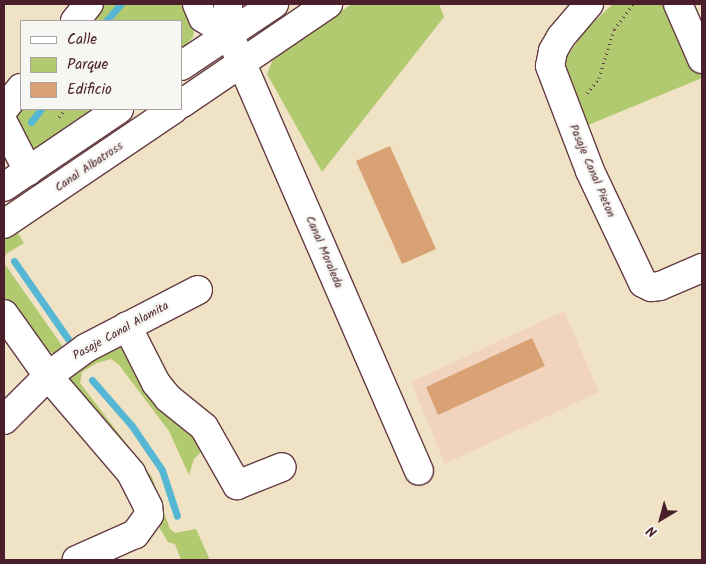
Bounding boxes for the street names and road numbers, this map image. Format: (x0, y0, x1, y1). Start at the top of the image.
street label: Pasaje Canal Pieton (566, 122, 618, 220)
street label: Canal Albatross (52, 139, 126, 195)
street label: Canal Moraleda (302, 214, 346, 290)
street label: Pasaje Canal Alamita (71, 299, 171, 363)

